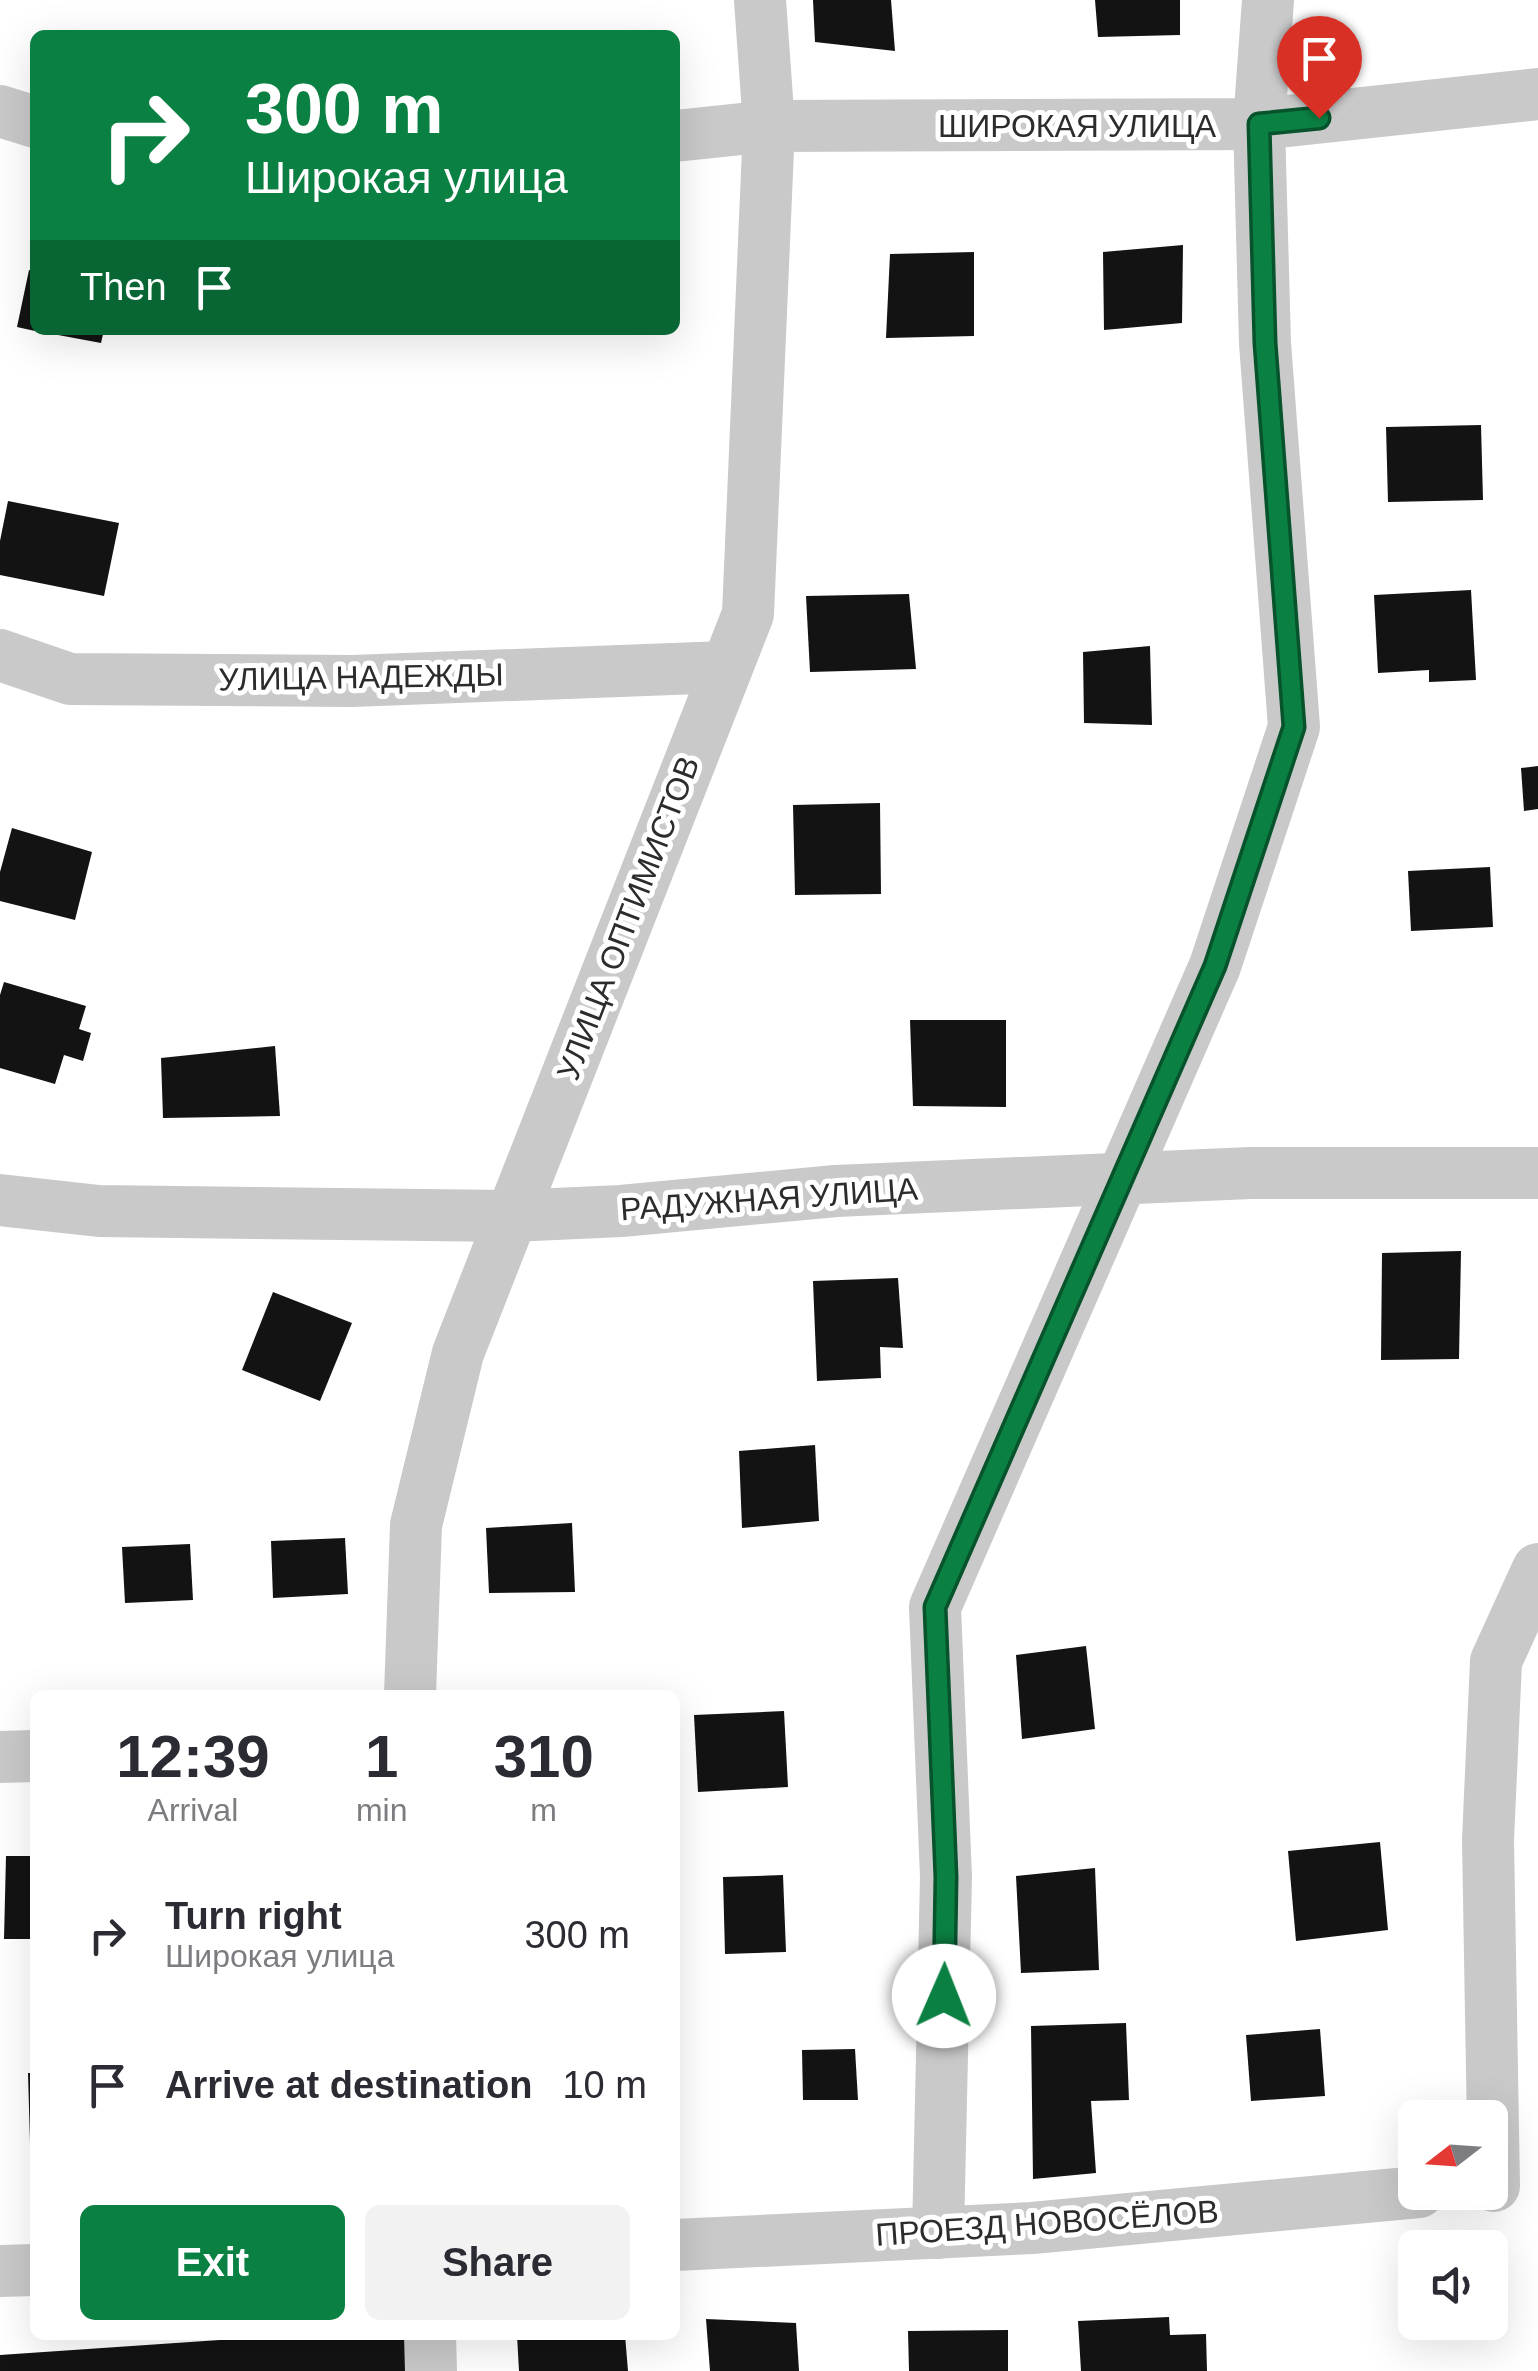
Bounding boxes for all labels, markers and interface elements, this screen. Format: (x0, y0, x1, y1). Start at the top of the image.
pin (1277, 16, 1362, 119)
icon: arrive (1292, 31, 1347, 86)
icon: right (80, 70, 210, 200)
text: 300 m (245, 70, 443, 148)
street label: ШИРОКАЯ УЛИЦА (938, 108, 1217, 144)
text: Широкая улица (245, 152, 568, 203)
icon: arrive (187, 260, 242, 315)
text: Then (80, 266, 167, 308)
street label: УЛИЦА НАДЕЖДЫ (218, 657, 504, 697)
street label: УЛИЦА ОПТИМИСТОВ (550, 751, 706, 1085)
street label: РАДУЖНАЯ УЛИЦА (619, 1171, 920, 1227)
text: 12:39 (116, 1723, 270, 1790)
text: 1 (365, 1723, 398, 1790)
text: 310 (494, 1723, 594, 1790)
text: Arrival (148, 1792, 238, 1828)
text: min (356, 1792, 407, 1828)
text: m (530, 1792, 557, 1828)
text: Turn right (165, 1895, 342, 1937)
icon: right (80, 1908, 135, 1963)
text: 300 m (524, 1914, 630, 1956)
text: Широкая улица (165, 1938, 394, 1974)
position arrow (892, 1944, 996, 2048)
icon: arrive (80, 2058, 135, 2113)
text: Arrive at destination (165, 2064, 532, 2106)
text: 10 m (562, 2064, 647, 2106)
north arrow (1398, 2100, 1508, 2210)
map controls (1398, 2100, 1508, 2340)
street label: ПРОЕЗД НОВОСЁЛОВ (874, 2193, 1220, 2253)
button: Exit (80, 2205, 345, 2320)
button: Share (365, 2205, 630, 2320)
button: sound (1398, 2230, 1508, 2340)

